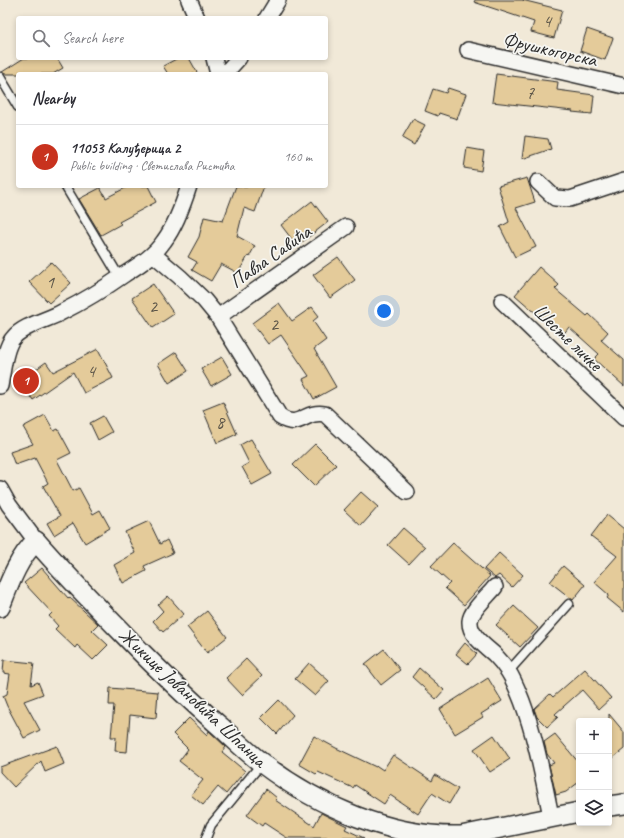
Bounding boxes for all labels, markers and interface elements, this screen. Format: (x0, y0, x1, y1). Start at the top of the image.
house number: 4 (543, 10, 553, 32)
search box (16, 16, 328, 60)
icon: search (30, 27, 52, 49)
street label: Фрушкогорска (500, 27, 601, 73)
text: Search here (62, 29, 123, 48)
house number: 7 (526, 82, 535, 104)
text: Nearby (32, 88, 75, 109)
text: 11053 Калуђерица 2 (70, 139, 181, 158)
text: 1 (42, 149, 48, 165)
text: 160 m (284, 149, 312, 165)
text: Public building · Светислава Ристића (70, 158, 234, 174)
street label: Павла Савића (224, 218, 317, 294)
house number: 1 (46, 271, 55, 293)
house number: 2 (149, 295, 159, 317)
street label: Шесте личке (528, 298, 609, 377)
your location (374, 301, 394, 321)
house number: 2 (270, 313, 280, 335)
house number: 4 (87, 360, 97, 382)
pin: 1 (13, 366, 39, 396)
house number: 8 (216, 411, 226, 433)
street label: Жикице Јовановића Шпанца (113, 622, 273, 774)
map controls (576, 718, 612, 826)
button: + (576, 718, 612, 754)
button: − (576, 754, 612, 790)
button: layers (576, 790, 612, 826)

